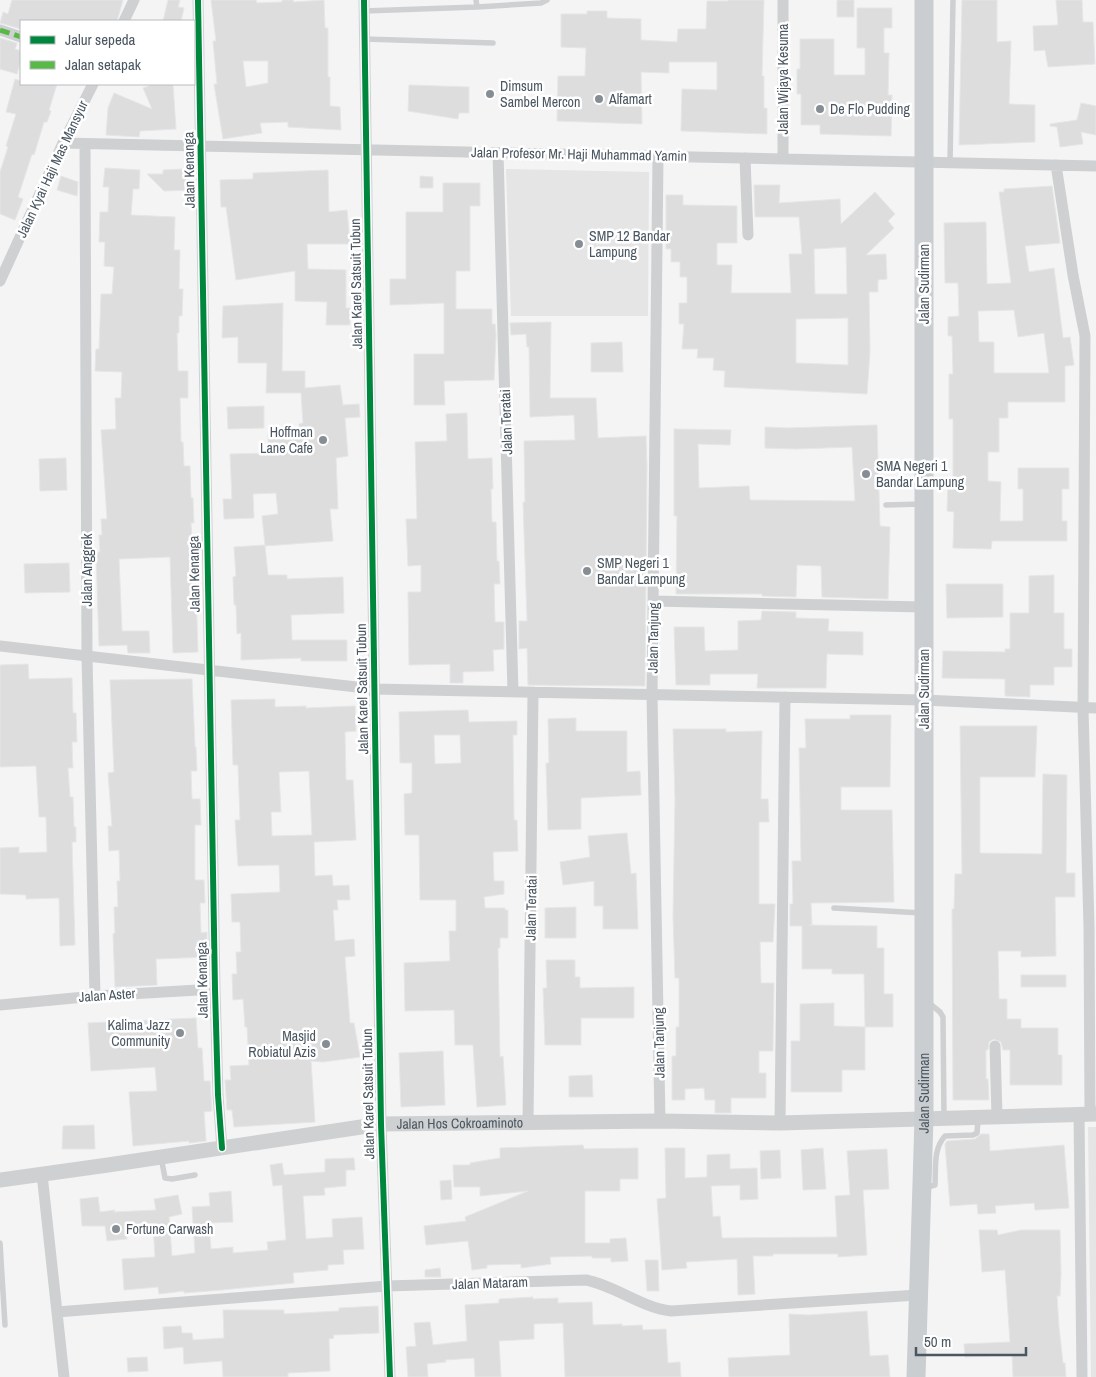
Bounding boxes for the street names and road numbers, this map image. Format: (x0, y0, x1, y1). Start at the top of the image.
street label: Jalan Wijaya Kesuma (774, 23, 792, 135)
street label: Jalan Kyai Haji Mas Mansyur (12, 97, 92, 240)
street label: Jalan Kenanga (179, 131, 199, 208)
street label: Jalan Profesor Mr. Haji Muhammad Yamin (471, 143, 687, 165)
street label: Jalan Karel Satsuit Tubun (346, 218, 366, 350)
street label: Jalan Sudirman (915, 244, 933, 324)
street label: Jalan Teratai (496, 389, 516, 455)
street label: Jalan Anggrek (78, 533, 96, 606)
street label: Jalan Kenanga (184, 535, 204, 612)
street label: Jalan Tanjung (643, 602, 663, 674)
street label: Jalan Karel Satsuit Tubun (352, 623, 372, 755)
street label: Jalan Sudirman (915, 649, 933, 729)
street label: Jalan Teratai (521, 875, 541, 941)
street label: Jalan Kenanga (192, 941, 212, 1018)
street label: Jalan Aster (78, 984, 136, 1006)
street label: Jalan Tanjung (649, 1007, 669, 1079)
street label: Jalan Karel Satsuit Tubun (358, 1028, 378, 1160)
street label: Jalan Sudirman (915, 1053, 933, 1134)
street label: Jalan Hos Cokroaminoto (397, 1113, 523, 1133)
street label: Jalan Mataram (452, 1273, 528, 1293)

